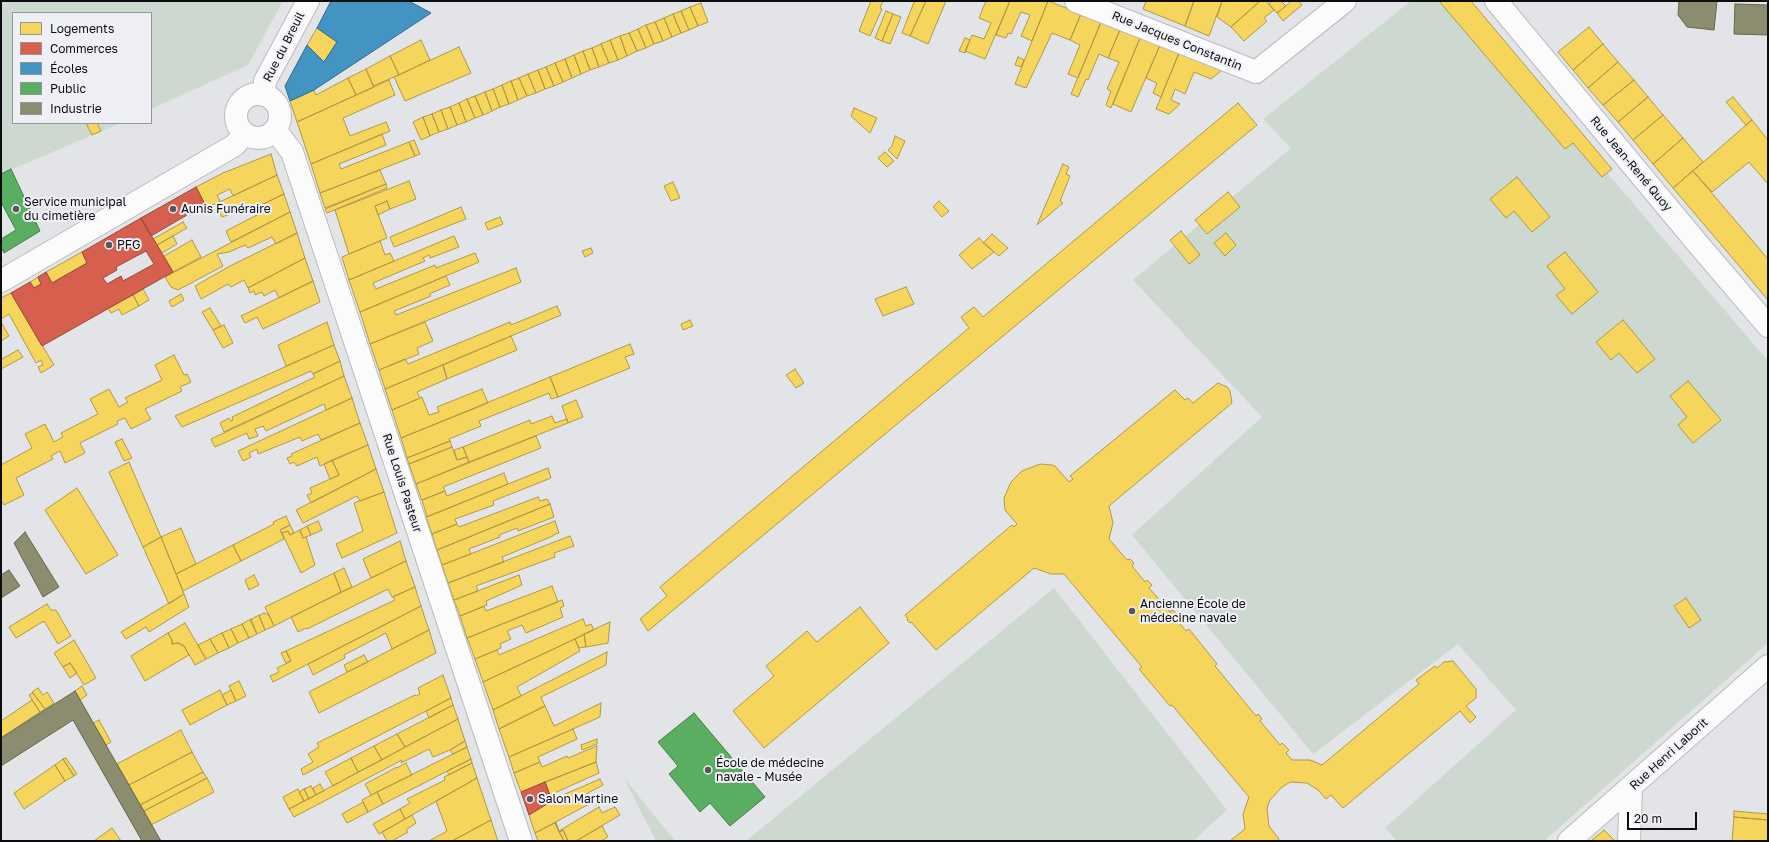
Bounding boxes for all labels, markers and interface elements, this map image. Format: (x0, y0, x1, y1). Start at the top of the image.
street label: Rue Jacques Constantin (1110, 8, 1244, 74)
street label: Rue du Breuil (260, 10, 308, 84)
legend (12, 12, 152, 124)
text: Logements (50, 21, 114, 36)
text: Commerces (50, 41, 118, 56)
text: Écoles (50, 61, 88, 76)
text: Public (50, 81, 86, 96)
text: Industrie (50, 101, 102, 116)
street label: Rue Jean-René Quoy (1587, 114, 1675, 214)
place label: Service municipal du cimetière (24, 195, 126, 223)
place label: Aunis Funéraire (181, 202, 271, 216)
marker: Service municipal du cimetière (11, 204, 21, 214)
marker: Aunis Funéraire (168, 204, 178, 214)
place label: PFG (117, 238, 140, 252)
marker: PFG (104, 240, 114, 250)
street label: Rue Louis Pasteur (379, 432, 425, 534)
place label: Ancienne École de médecine navale (1140, 597, 1246, 625)
marker: Ancienne École de médecine navale (1127, 606, 1137, 616)
street label: Rue Henri Laborit (1627, 715, 1711, 793)
place label: École de médecine navale - Musée (716, 756, 824, 784)
marker: École de médecine navale - Musée (703, 765, 713, 775)
place label: Salon Martine (538, 792, 618, 806)
marker: Salon Martine (525, 794, 535, 804)
scale bar (1629, 804, 1699, 830)
text: 20 m (1634, 811, 1662, 826)

